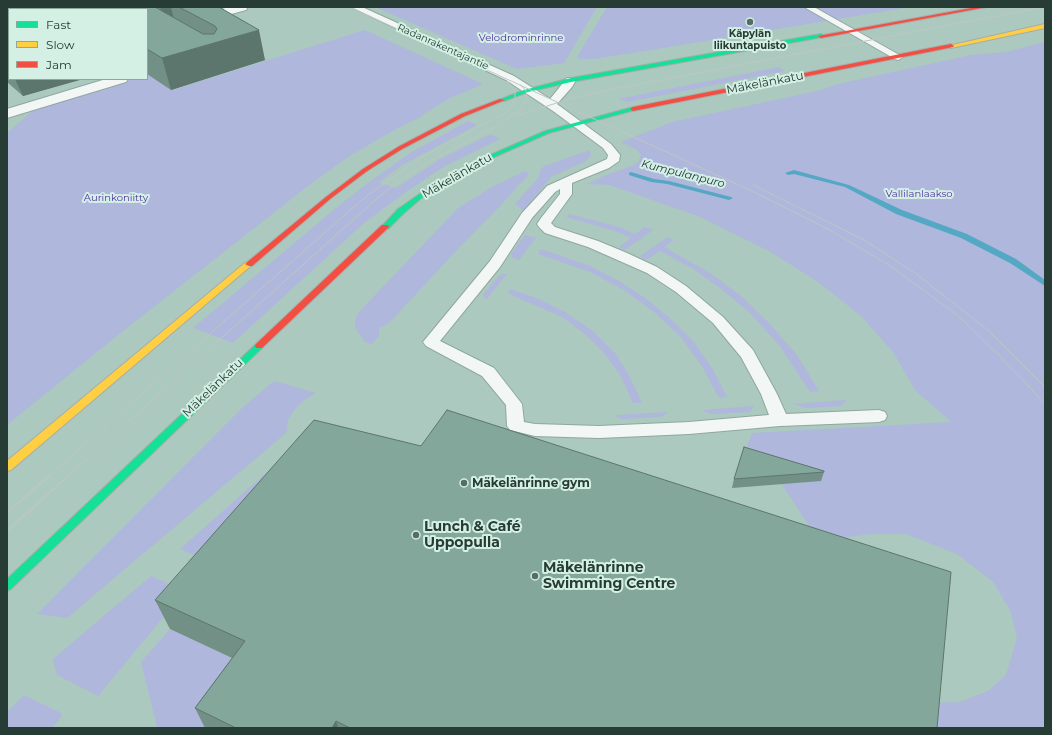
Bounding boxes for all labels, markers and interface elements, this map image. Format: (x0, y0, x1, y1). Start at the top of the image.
legend (8, 8, 148, 80)
text: Fast (46, 17, 71, 32)
marker: Käpylän liikuntapuisto (745, 17, 755, 27)
street label: Radanrakentajantie (396, 21, 490, 73)
place label: Käpylän liikuntapuisto (714, 28, 786, 52)
park label: Velodrominrinne (479, 32, 563, 44)
text: Slow (46, 37, 75, 52)
text: Jam (46, 57, 72, 72)
street label: Mäkelänkatu (725, 68, 805, 98)
street label: Mäkelänkatu (420, 150, 494, 202)
water label: Kumpulanpuro (640, 157, 726, 191)
park label: Vallilanlaakso (885, 188, 953, 200)
park label: Aurinkoniitty (84, 192, 148, 204)
street label: Mäkelänkatu (180, 356, 246, 420)
place label: Mäkelänrinne gym (472, 476, 590, 490)
marker: Mäkelänrinne gym (459, 478, 469, 488)
place label: Lunch & Café Uppopulla (424, 519, 521, 552)
marker: Lunch & Café Uppopulla (411, 530, 421, 540)
place label: Mäkelänrinne Swimming Centre (543, 560, 675, 592)
marker: Mäkelänrinne Swimming Centre (530, 571, 540, 581)

